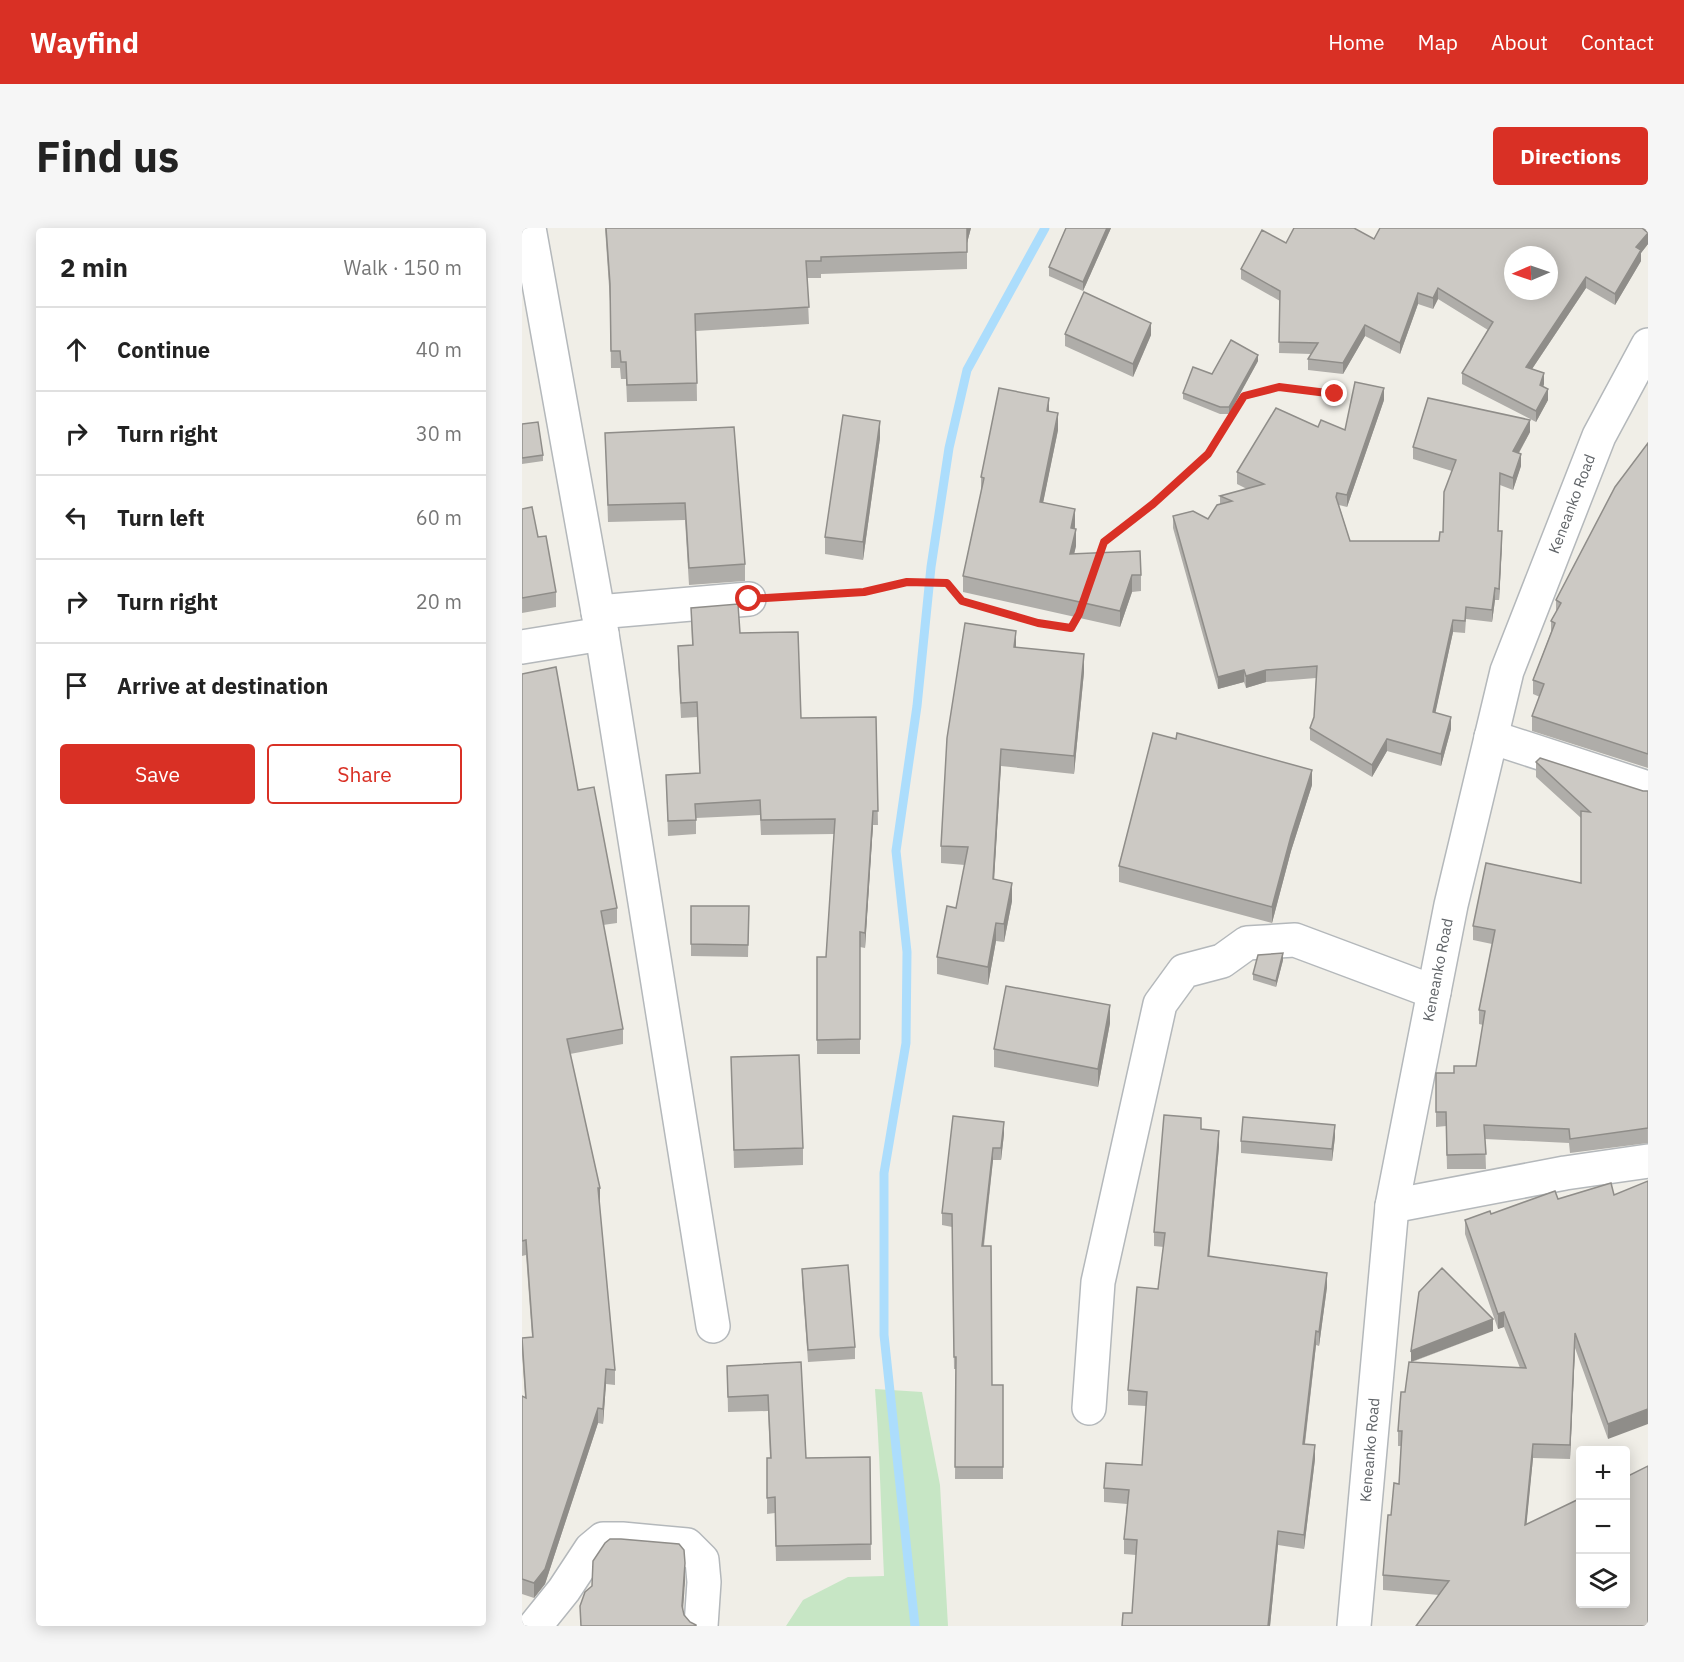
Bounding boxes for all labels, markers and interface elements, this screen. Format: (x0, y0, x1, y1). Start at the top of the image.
text: Wayfind (30, 24, 139, 61)
text: Home (1328, 28, 1385, 56)
text: Map (1418, 28, 1458, 56)
text: About (1491, 28, 1548, 56)
text: Contact (1581, 28, 1654, 56)
button: Directions (1493, 127, 1648, 185)
text: Find us (36, 129, 179, 184)
north arrow (1504, 246, 1558, 300)
text: 2 min (60, 250, 128, 284)
text: Walk · 150 m (344, 254, 462, 281)
icon: ahead (60, 333, 93, 366)
text: Continue (117, 335, 210, 364)
text: 40 m (416, 336, 462, 363)
route end (1321, 380, 1347, 406)
icon: right (60, 417, 93, 450)
text: Turn right (117, 419, 218, 448)
text: 30 m (416, 420, 462, 447)
street label: Keneanko Road (1544, 452, 1599, 556)
icon: left (60, 501, 93, 534)
text: Turn left (117, 503, 205, 532)
text: 60 m (416, 504, 462, 531)
icon: right (60, 585, 93, 618)
route start (735, 585, 761, 611)
text: Turn right (117, 587, 218, 616)
text: 20 m (416, 588, 462, 615)
icon: arrive (60, 669, 93, 702)
text: Arrive at destination (117, 671, 328, 700)
button: Save (60, 744, 255, 804)
button: Share (267, 744, 462, 804)
street label: Keneanko Road (1418, 917, 1457, 1023)
street label: Keneanko Road (1355, 1397, 1384, 1503)
map controls (1576, 1446, 1630, 1608)
button: + (1576, 1446, 1630, 1500)
button: − (1576, 1500, 1630, 1554)
button: layers (1576, 1554, 1630, 1608)

